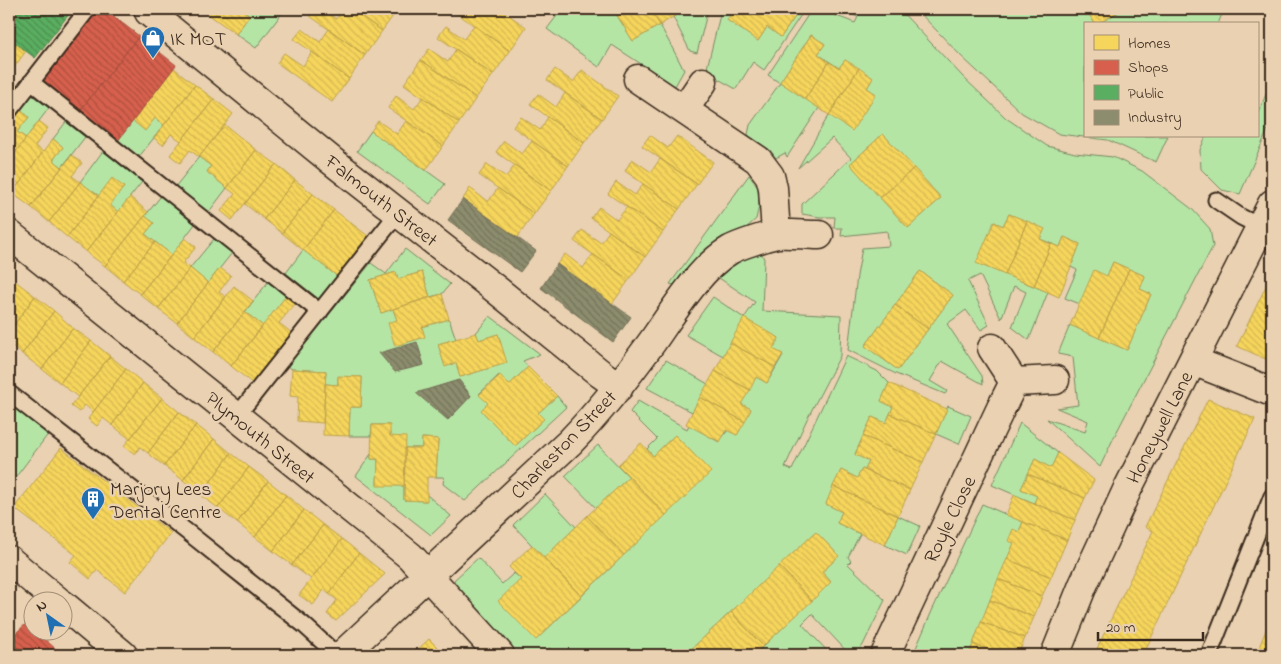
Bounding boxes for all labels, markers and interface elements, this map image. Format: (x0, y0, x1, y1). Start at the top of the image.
legend (1084, 22, 1258, 138)
shop icon: IK MOT (140, 25, 166, 59)
place label: IK MOT (170, 26, 226, 55)
text: Homes (1128, 33, 1171, 55)
text: Shops (1128, 57, 1168, 79)
text: Public (1128, 83, 1164, 105)
text: Industry (1128, 107, 1182, 130)
street label: Falmouth Street (317, 148, 443, 255)
street label: Honeywell Lane (1120, 367, 1202, 489)
street label: Charleston Street (505, 384, 625, 507)
street label: Plymouth Street (198, 386, 321, 492)
street label: Royle Close (918, 472, 985, 569)
place label: Marjory Lees Dental Centre (109, 476, 221, 528)
building icon: Marjory Lees Dental Centre (80, 486, 106, 520)
north arrow (22, 592, 72, 642)
text: N (32, 595, 51, 618)
scale bar (1098, 609, 1204, 641)
text: 20 m (1106, 617, 1136, 639)

